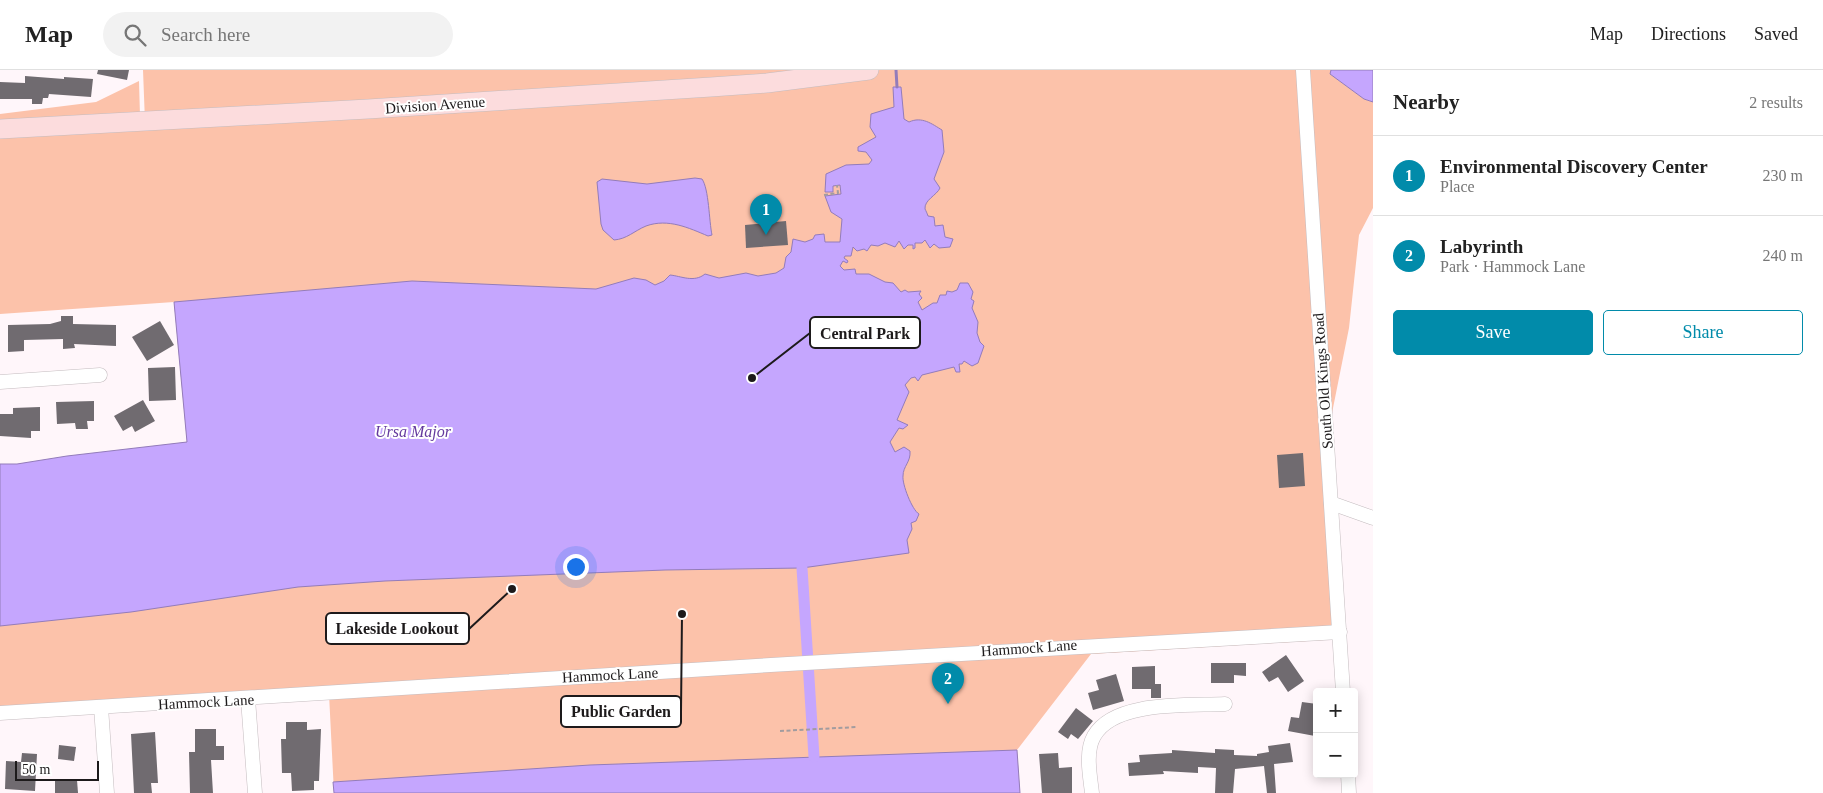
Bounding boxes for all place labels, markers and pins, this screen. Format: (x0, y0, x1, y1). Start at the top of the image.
pin: 1 (750, 194, 782, 235)
callout: Central Park (810, 317, 920, 348)
callout: Lakeside Lookout (326, 613, 469, 644)
pin: 2 (932, 663, 964, 704)
callout: Public Garden (561, 696, 681, 727)

